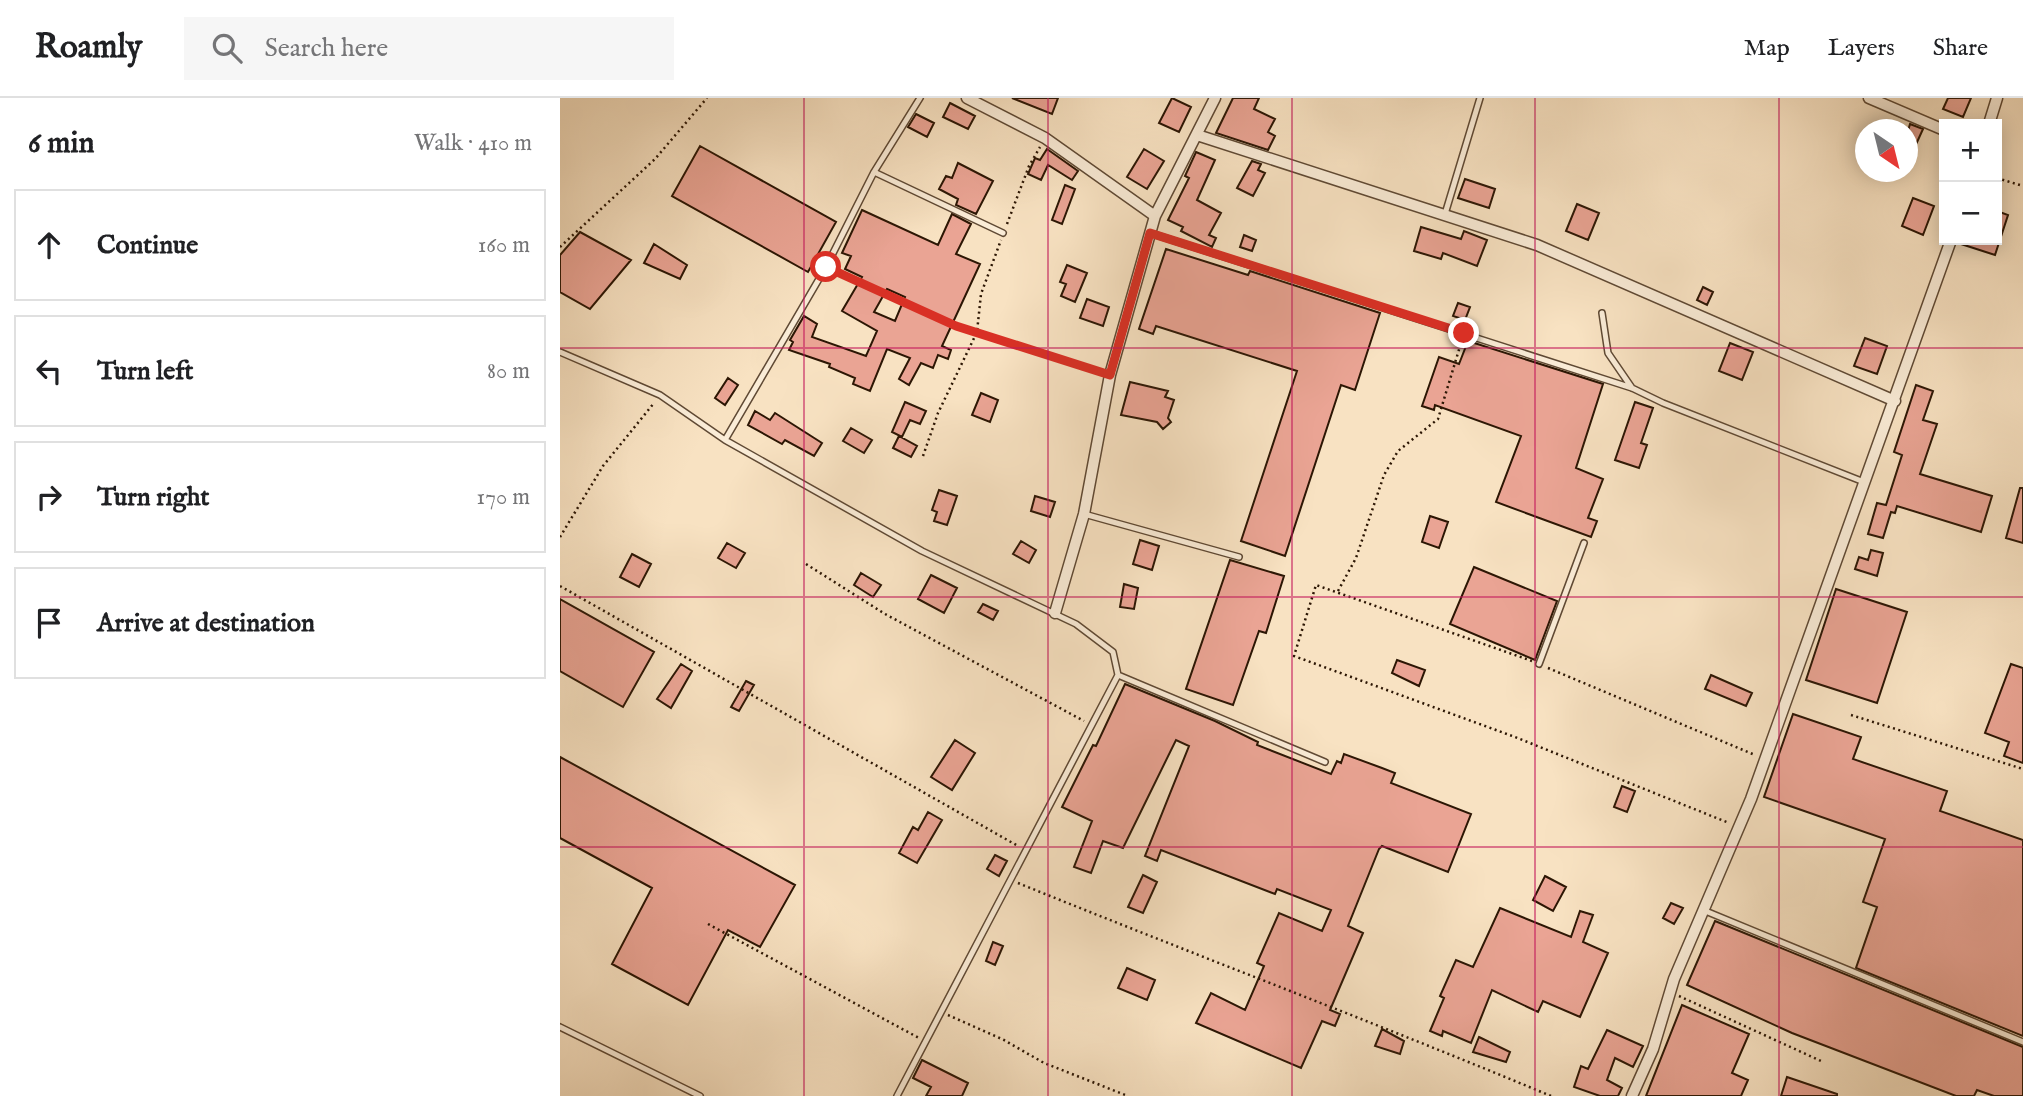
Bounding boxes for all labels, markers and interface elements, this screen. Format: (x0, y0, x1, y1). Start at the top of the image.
search box (184, 17, 674, 80)
text: Roamly (35, 27, 142, 69)
icon: search (208, 29, 246, 67)
text: Search here (264, 32, 388, 65)
text: Map (1744, 33, 1790, 64)
text: Layers (1828, 33, 1895, 64)
text: Share (1933, 33, 1988, 64)
north arrow (1855, 119, 1918, 182)
map controls (1939, 119, 2002, 245)
button: + (1939, 119, 2002, 182)
text: 6 min (28, 125, 94, 163)
text: Walk · 410 m (414, 129, 532, 158)
button: − (1939, 182, 2002, 245)
icon: ahead (30, 226, 68, 264)
text: Continue (97, 229, 198, 262)
text: 160 m (478, 231, 530, 260)
route start (810, 251, 841, 282)
route end (1448, 317, 1479, 348)
icon: left (30, 352, 68, 390)
text: Turn left (97, 355, 194, 388)
text: 80 m (487, 357, 530, 386)
icon: right (30, 478, 68, 516)
text: Turn right (97, 481, 210, 514)
text: 170 m (477, 483, 530, 512)
icon: arrive (30, 604, 68, 642)
text: Arrive at destination (97, 607, 315, 640)

